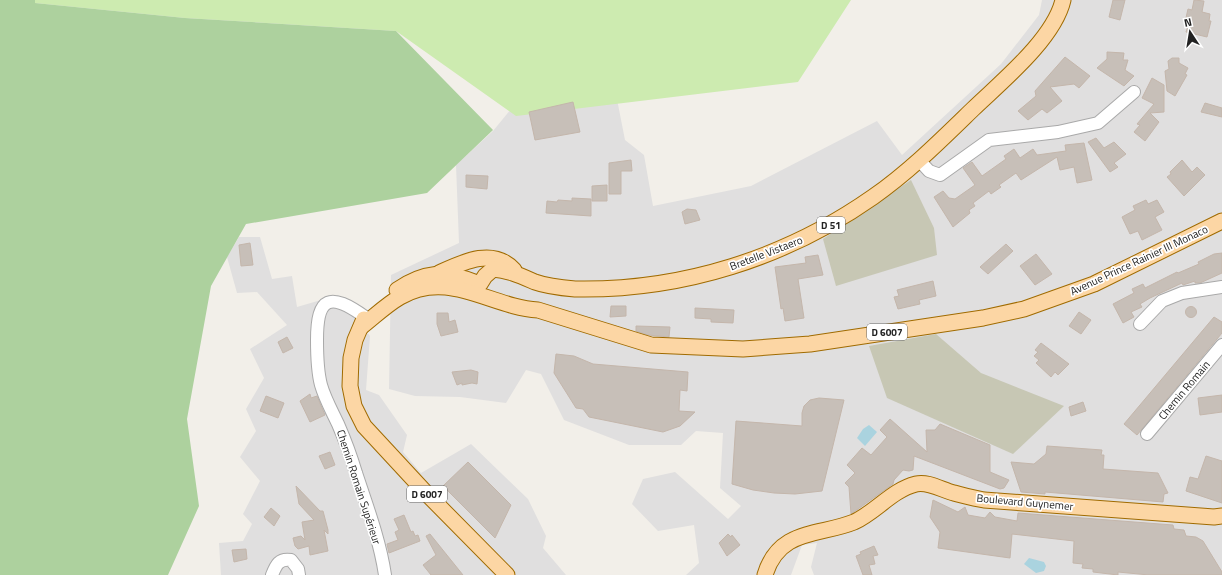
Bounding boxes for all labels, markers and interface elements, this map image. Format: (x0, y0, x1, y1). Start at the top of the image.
north arrow (1170, 12, 1210, 52)
text: N (1183, 14, 1193, 31)
road number: D 51 (817, 217, 845, 233)
street label: Avenue Prince Rainier III Monaco (1067, 221, 1211, 299)
street label: Bretelle Vistaero (727, 232, 805, 274)
road number: D 6007 (867, 324, 907, 340)
street label: Chemin Romain (1154, 357, 1214, 423)
street label: Chemin Romain Supérieur (333, 428, 385, 547)
road number: D 6007 (407, 486, 447, 502)
street label: Boulevard Guynemer (976, 490, 1074, 514)

